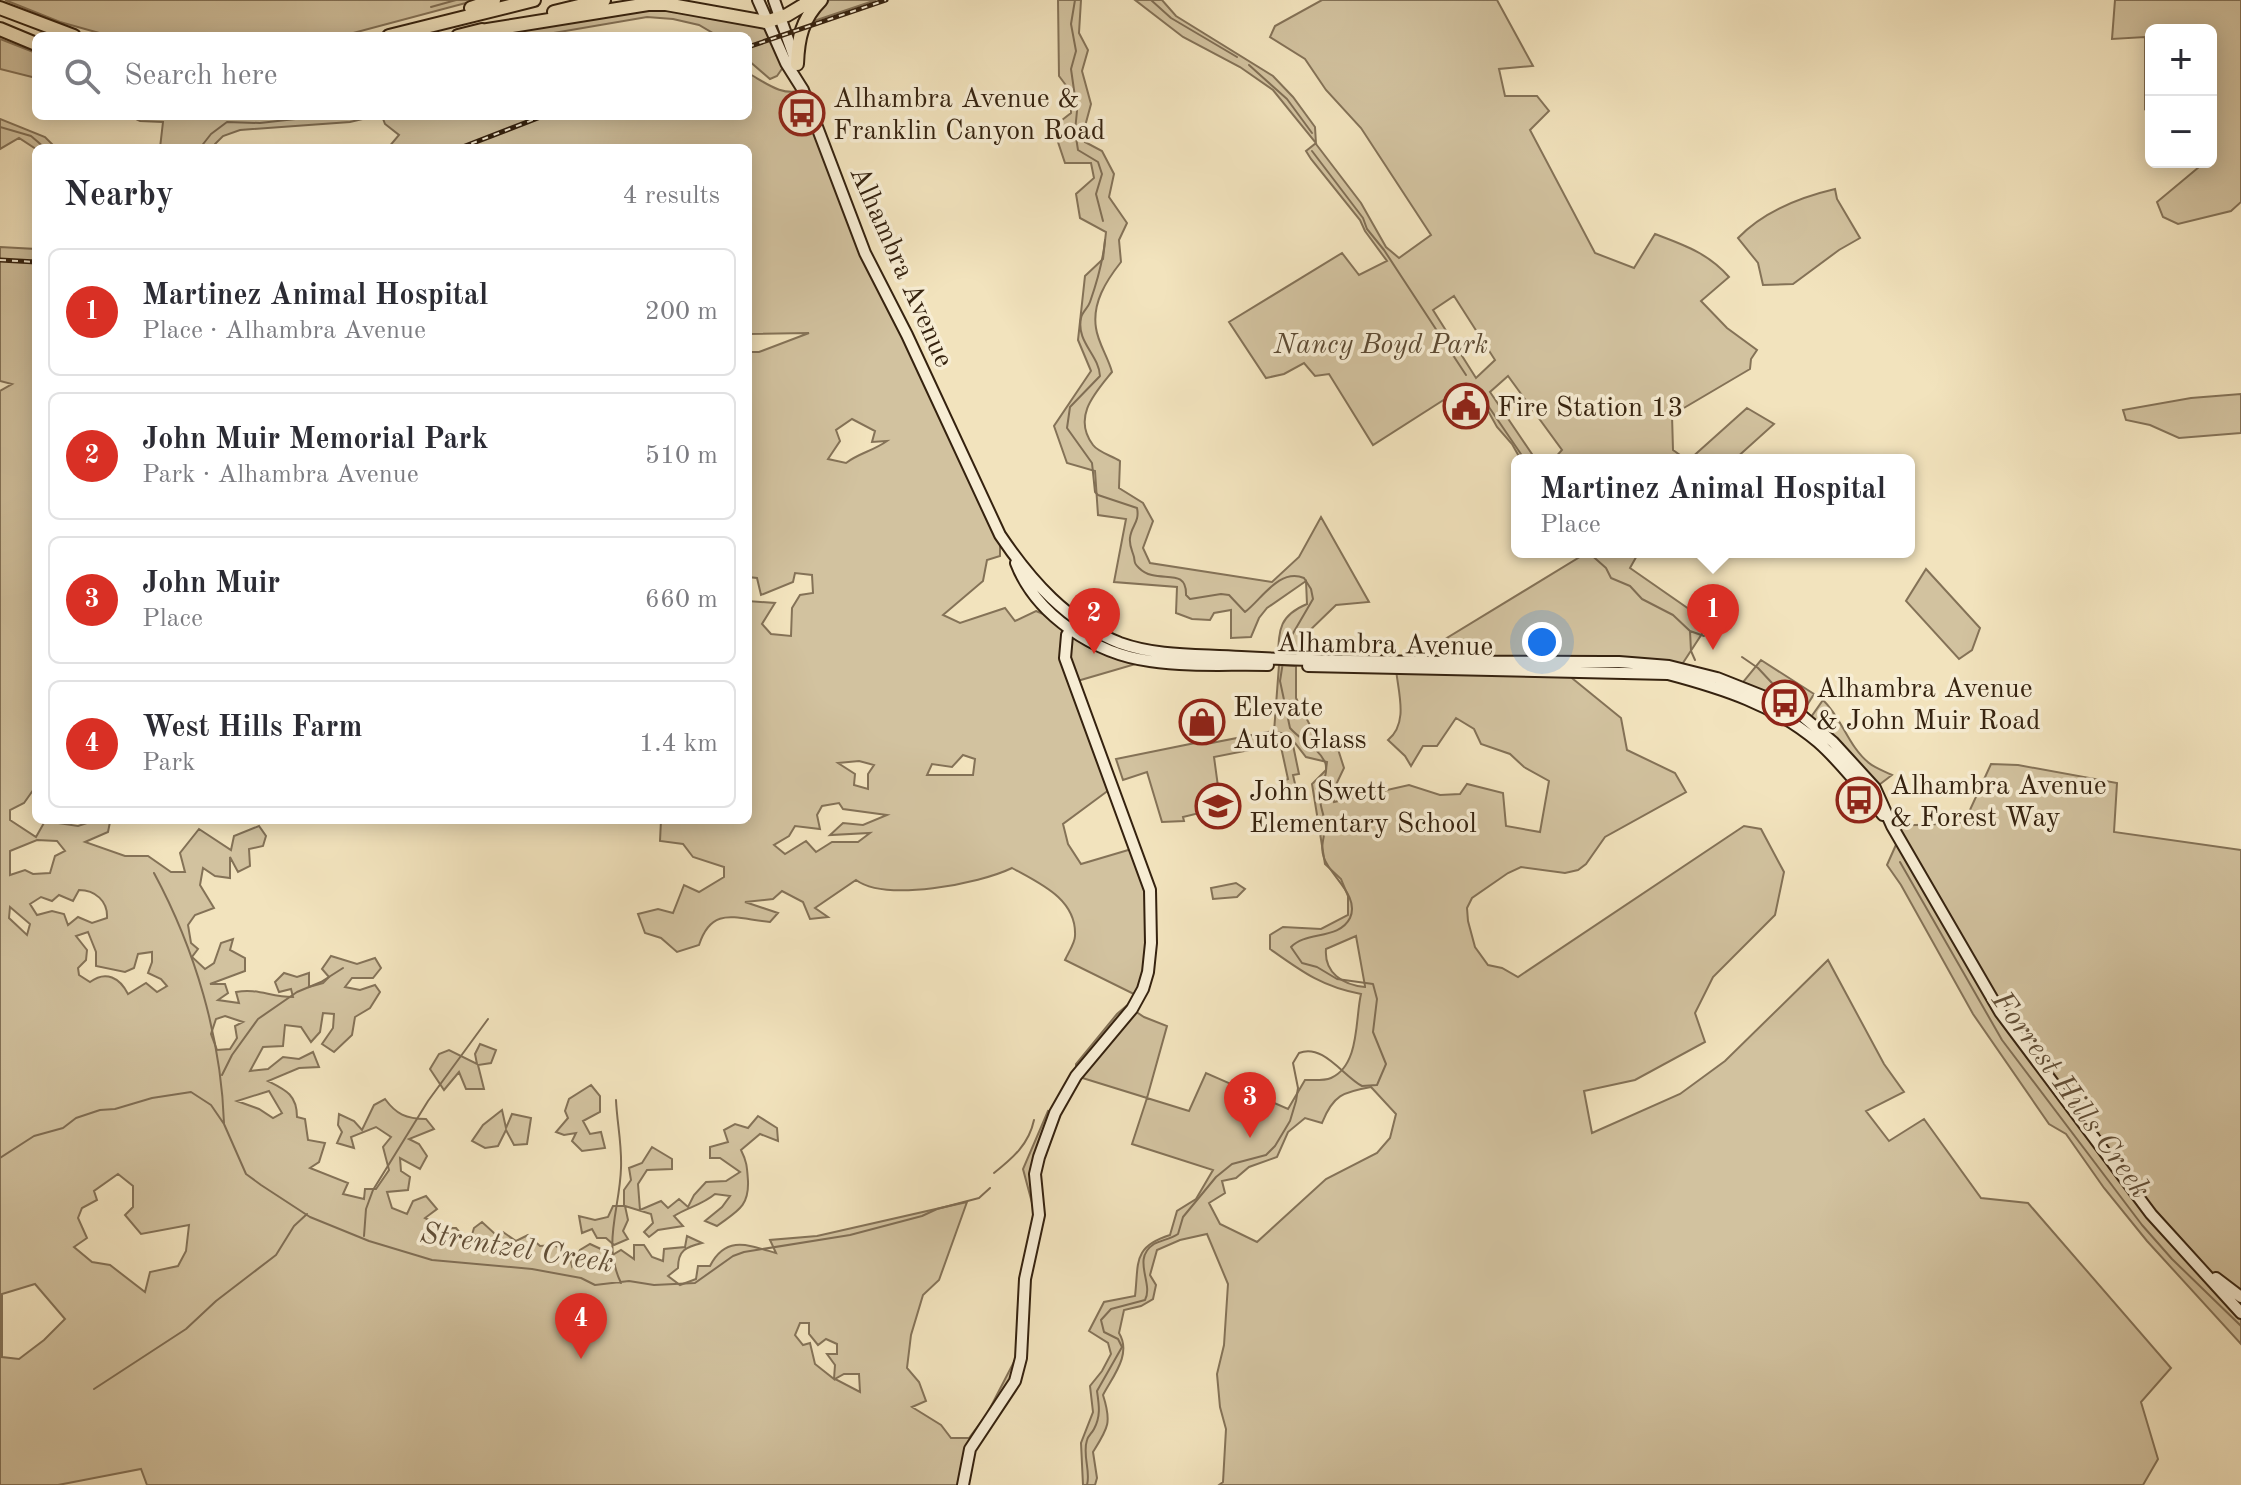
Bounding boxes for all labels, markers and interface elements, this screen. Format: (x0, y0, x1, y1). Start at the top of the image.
map controls (2145, 24, 2217, 168)
button: + (2145, 24, 2217, 96)
search box (32, 32, 752, 120)
icon: search (60, 54, 104, 98)
text: Search here (124, 61, 278, 91)
place label: Alhambra Avenue & Franklin Canyon Road (833, 86, 1105, 146)
bus stop icon: Alhambra Avenue & Franklin Canyon Road (778, 89, 826, 137)
button: − (2145, 96, 2217, 168)
street label: Alhambra Avenue (843, 163, 957, 372)
text: Nearby (64, 179, 174, 213)
text: 4 results (622, 183, 720, 209)
text: Martinez Animal Hospital (142, 281, 488, 311)
text: 1 (84, 299, 100, 325)
text: 200 m (645, 299, 718, 325)
text: Place · Alhambra Avenue (142, 318, 426, 344)
park label: Nancy Boyd Park (1273, 332, 1488, 360)
public building icon: Fire Station 13 (1442, 382, 1490, 430)
place label: Fire Station 13 (1497, 395, 1683, 423)
text: John Muir Memorial Park (142, 425, 488, 455)
text: 2 (84, 443, 100, 469)
text: 510 m (645, 443, 718, 469)
popup (1511, 454, 1915, 558)
text: Park · Alhambra Avenue (142, 462, 419, 488)
text: Martinez Animal Hospital (1540, 475, 1886, 505)
text: Place (1540, 512, 1601, 538)
text: John Muir (142, 569, 280, 599)
pin: 1 (1687, 584, 1739, 650)
text: 3 (84, 587, 100, 613)
text: 660 m (645, 587, 718, 613)
pin: 2 (1068, 588, 1120, 654)
text: Place (142, 606, 203, 632)
your location (1522, 622, 1562, 662)
street label: Alhambra Avenue (1276, 630, 1494, 662)
place label: Alhambra Avenue & John Muir Road (1816, 676, 2041, 736)
bus stop icon: Alhambra Avenue & John Muir Road (1761, 679, 1809, 727)
place label: Elevate Auto Glass (1233, 695, 1367, 755)
shop icon: Elevate Auto Glass (1178, 698, 1226, 746)
text: West Hills Farm (142, 713, 363, 743)
text: 4 (84, 731, 100, 757)
text: 1.4 km (639, 731, 718, 757)
text: Park (142, 750, 196, 776)
place label: Alhambra Avenue & Forest Way (1890, 773, 2107, 833)
bus stop icon: Alhambra Avenue & Forest Way (1835, 776, 1883, 824)
place label: John Swett Elementary School (1249, 779, 1477, 839)
school or university icon: John Swett Elementary School (1194, 782, 1242, 830)
water label: Forrest Hills Creek (1985, 985, 2155, 1204)
pin: 3 (1224, 1072, 1276, 1138)
water label: Strentzel Creek (418, 1219, 615, 1279)
pin: 4 (555, 1293, 607, 1359)

